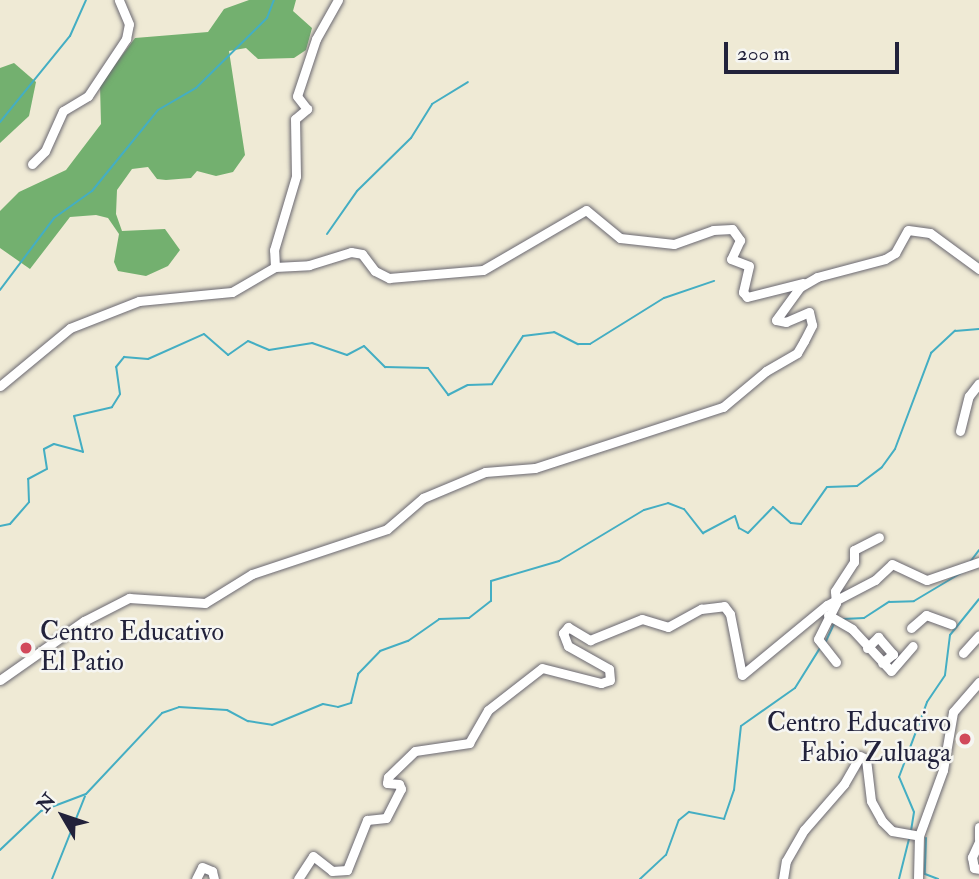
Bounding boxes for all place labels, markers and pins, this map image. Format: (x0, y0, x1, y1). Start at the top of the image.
place label: Centro Educativo El Patio (40, 617, 224, 678)
marker: Centro Educativo El Patio (18, 640, 34, 656)
place label: Centro Educativo Fabio Zuluaga (767, 708, 951, 770)
marker: Centro Educativo Fabio Zuluaga (957, 731, 973, 747)

